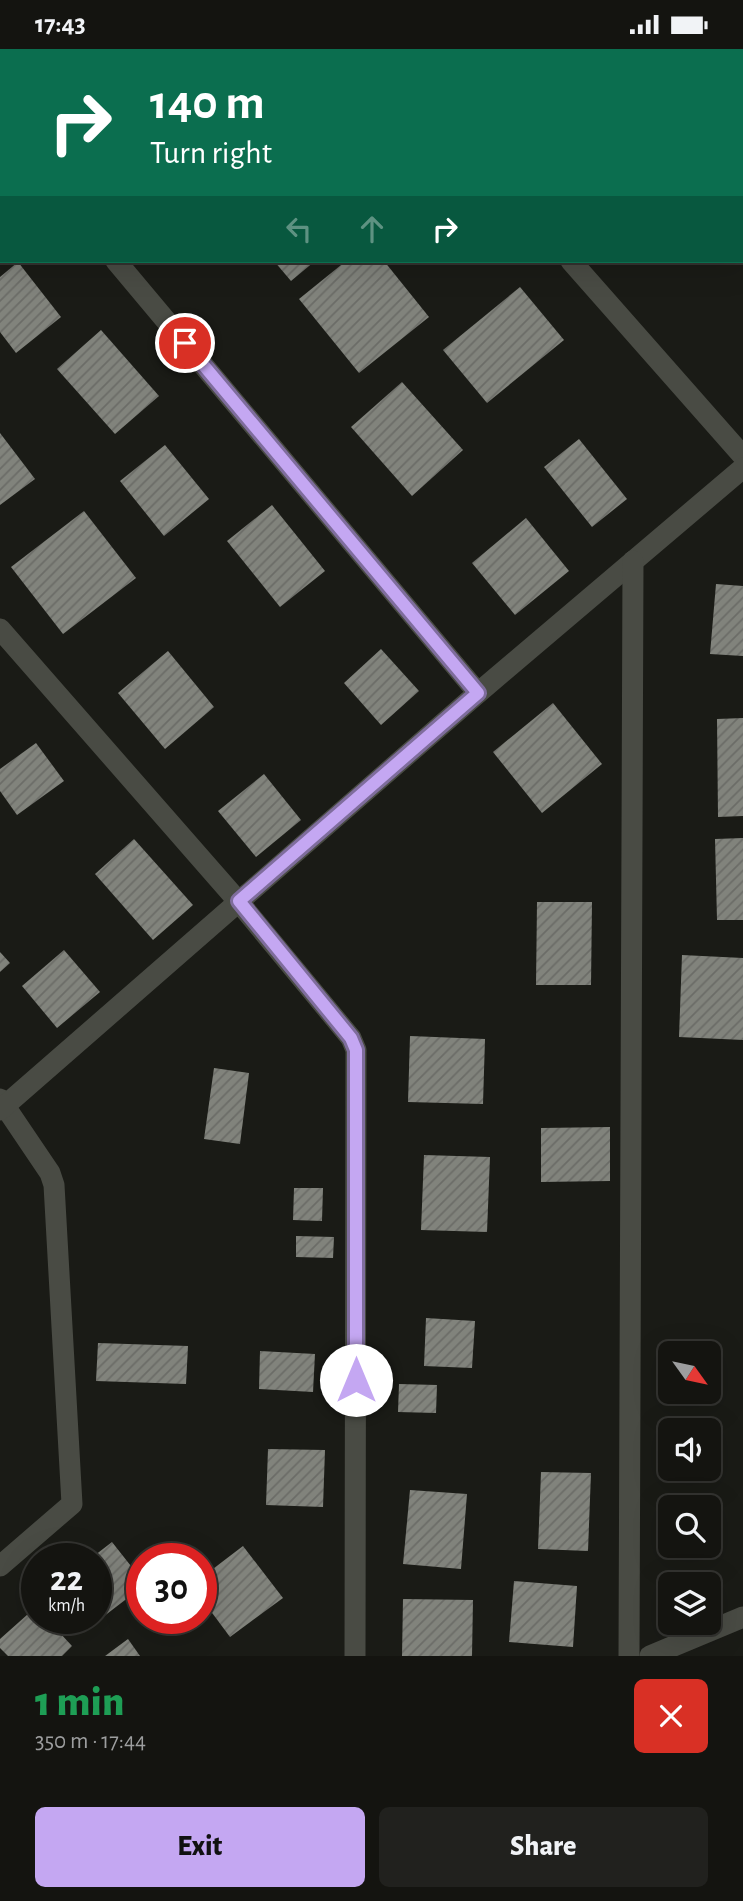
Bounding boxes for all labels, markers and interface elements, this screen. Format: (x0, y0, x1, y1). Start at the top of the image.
text: 17:43 (35, 11, 86, 37)
icon: right (35, 77, 126, 168)
text: 140 m (150, 79, 265, 128)
text: Turn right (150, 137, 272, 169)
icon: left (280, 210, 318, 248)
icon: ahead (353, 210, 391, 248)
icon: right (426, 210, 464, 248)
pin (155, 313, 215, 373)
icon: arrive (166, 324, 204, 362)
north arrow (658, 1341, 721, 1403)
map controls (658, 1341, 721, 1635)
position arrow (319, 1343, 393, 1417)
button: sound (658, 1418, 721, 1481)
button: search (658, 1495, 721, 1558)
speed limit sign: 30 (126, 1543, 217, 1634)
text: 22 (50, 1562, 83, 1597)
button: layers (658, 1572, 721, 1635)
text: km/h (48, 1597, 85, 1615)
button: close (634, 1679, 708, 1753)
text: 1 min (35, 1681, 124, 1723)
text: 350 m · 17:44 (35, 1730, 146, 1753)
button: Exit (35, 1807, 365, 1887)
button: Share (379, 1807, 708, 1887)

